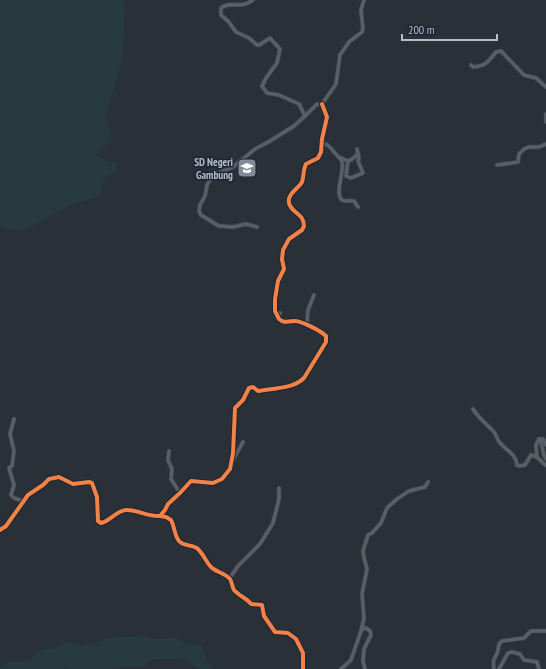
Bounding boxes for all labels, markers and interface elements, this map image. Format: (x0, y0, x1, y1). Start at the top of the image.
scale bar (402, 16, 497, 42)
text: 200 m (408, 22, 435, 37)
place label: SD Negeri Gambung (194, 155, 234, 182)
school or university icon: SD Negeri Gambung (236, 157, 258, 179)

